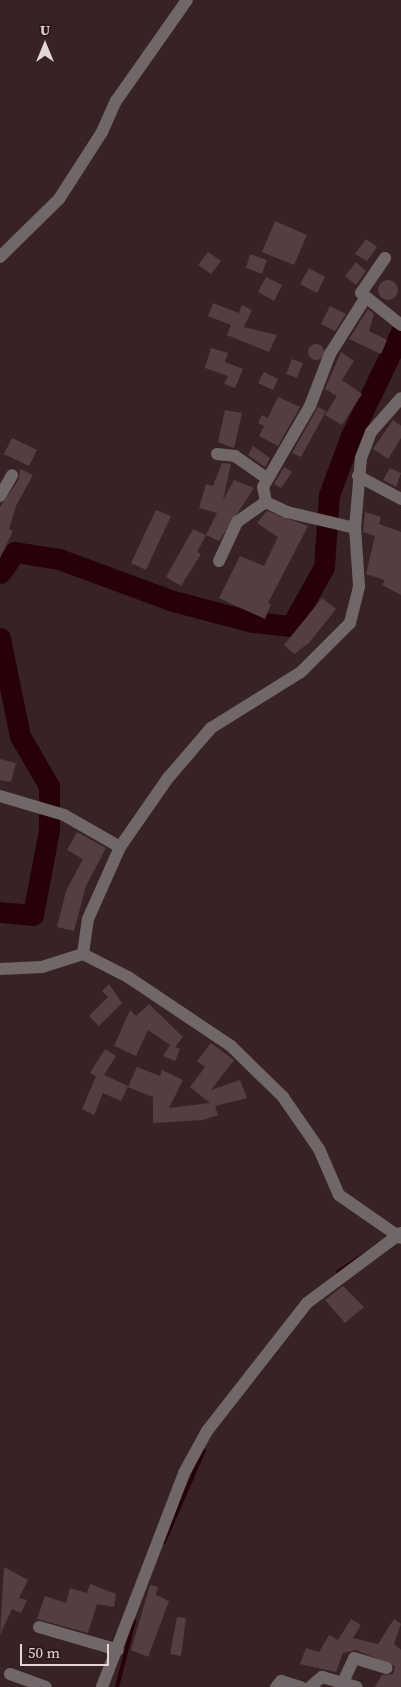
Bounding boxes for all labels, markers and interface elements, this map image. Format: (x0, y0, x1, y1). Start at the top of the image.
north arrow (20, 20, 70, 70)
text: U (40, 20, 50, 40)
scale bar (22, 1634, 111, 1666)
text: 50 m (28, 1642, 60, 1663)

